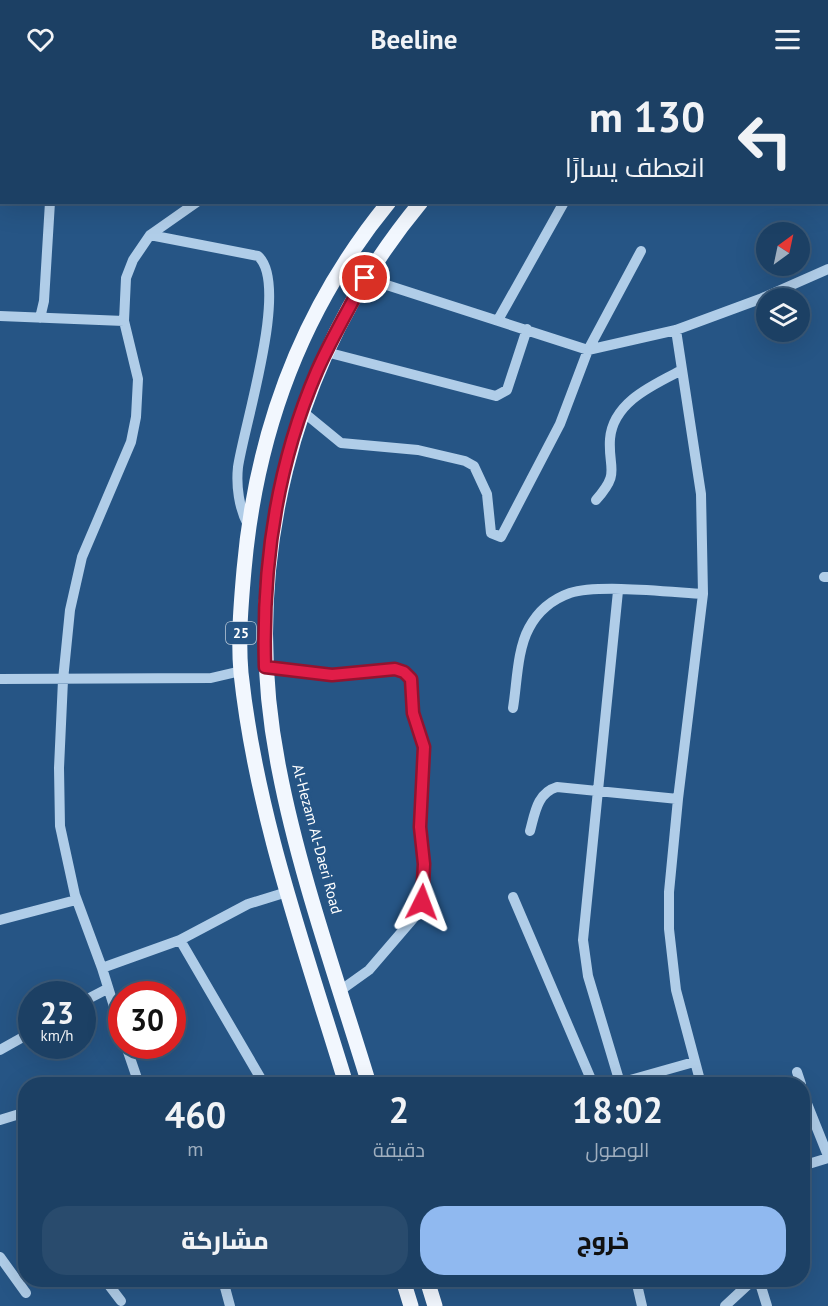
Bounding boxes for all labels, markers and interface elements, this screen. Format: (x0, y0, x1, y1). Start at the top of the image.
text: Beeline (371, 22, 457, 56)
icon: heart (24, 23, 57, 56)
icon: menu (771, 23, 804, 56)
text: 130 m (589, 89, 705, 144)
icon: left (726, 102, 804, 180)
text: انعطف يسارًا (565, 150, 705, 184)
north arrow (756, 222, 810, 276)
map controls (756, 222, 810, 342)
pin (339, 252, 390, 303)
icon: arrive (348, 261, 381, 294)
button: layers (756, 288, 810, 342)
road number: 25 (226, 622, 256, 644)
street label: Al-Hezam Al-Daeri Road (288, 762, 347, 916)
position arrow (390, 870, 454, 934)
speed limit sign: 30 (108, 981, 186, 1059)
text: 23 (40, 993, 74, 1032)
text: km/h (41, 1026, 73, 1045)
text: 2 (389, 1086, 409, 1133)
text: 18:02 (572, 1086, 663, 1133)
text: 460 (165, 1091, 226, 1138)
text: m (187, 1136, 204, 1162)
text: دقيقة (373, 1137, 425, 1163)
text: الوصول (586, 1137, 649, 1163)
button: مشاركة (42, 1206, 408, 1275)
button: خروج (420, 1206, 786, 1275)

